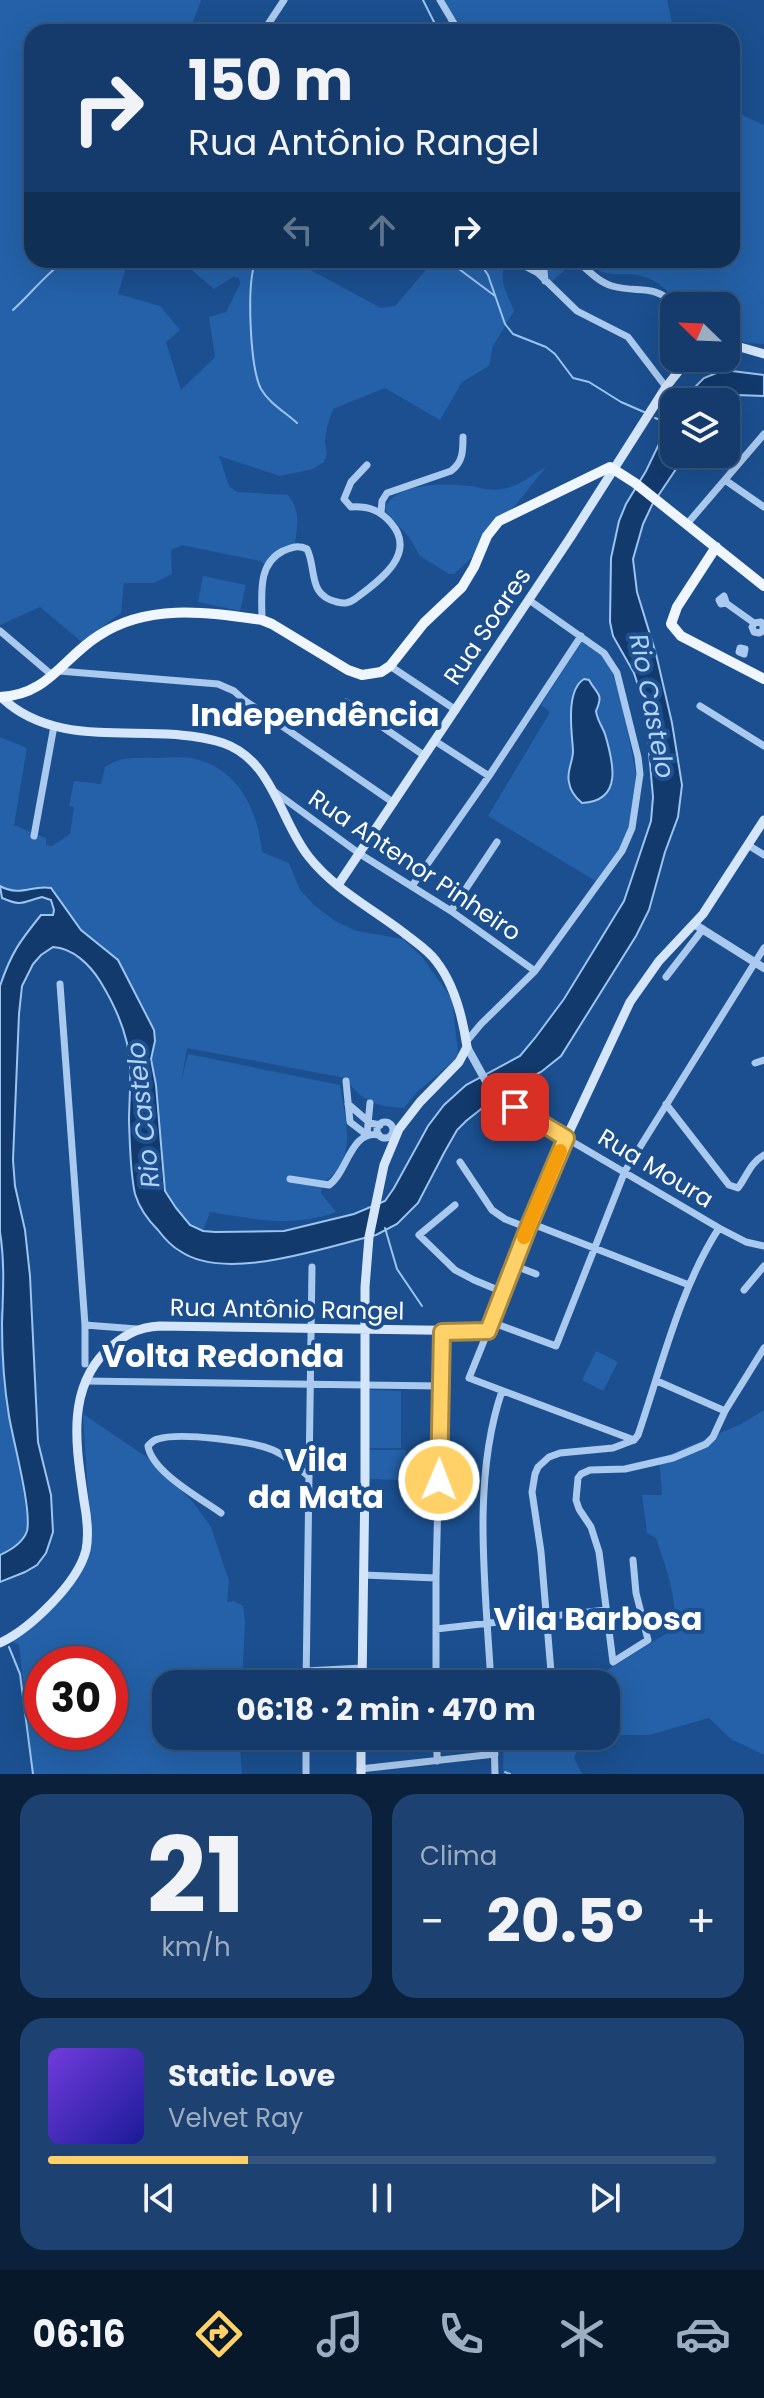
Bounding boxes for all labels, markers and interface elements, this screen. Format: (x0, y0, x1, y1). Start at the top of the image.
text: 150 m (188, 41, 353, 120)
icon: right (56, 56, 160, 160)
text: Rua Antônio Rangel (188, 117, 540, 168)
icon: left (276, 208, 320, 252)
icon: ahead (360, 208, 404, 252)
icon: right (444, 208, 488, 252)
north arrow (660, 292, 740, 372)
map controls (660, 292, 740, 468)
button: layers (660, 388, 740, 468)
street label: Rua Soares (436, 561, 538, 691)
water label: Rio Castelo (620, 631, 684, 781)
district label: Independência (191, 692, 440, 737)
street label: Rua Antenor Pinheiro (302, 782, 528, 948)
water label: Rio Castelo (117, 1040, 169, 1190)
pin (481, 1073, 549, 1141)
icon: arrive (493, 1085, 537, 1129)
street label: Rua Moura (592, 1121, 720, 1215)
street label: Rua Antônio Rangel (170, 1290, 404, 1328)
district label: Volta Redonda (102, 1333, 344, 1378)
district label: Vila da Mata (248, 1437, 384, 1519)
position arrow (397, 1438, 481, 1522)
district label: Vila Barbosa (494, 1596, 702, 1641)
speed limit sign: 30 (24, 1646, 128, 1750)
text: 06:18 · 2 min · 470 m (236, 1688, 536, 1731)
text: 21 (147, 1803, 245, 1948)
text: Clima (420, 1838, 497, 1874)
text: 20.5° (487, 1879, 644, 1963)
text: − (420, 1891, 444, 1952)
text: + (686, 1891, 716, 1952)
text: km/h (161, 1929, 231, 1965)
text: Static Love (168, 2054, 335, 2097)
text: Velvet Ray (168, 2100, 303, 2136)
icon: previous (137, 2176, 181, 2220)
icon: pause (360, 2176, 404, 2220)
icon: next (583, 2176, 627, 2220)
icon: directions (191, 2306, 247, 2362)
icon: music (312, 2306, 368, 2362)
icon: phone (433, 2306, 489, 2362)
icon: climate (554, 2306, 610, 2362)
icon: car (675, 2306, 731, 2362)
text: 06:16 (33, 2309, 126, 2360)

